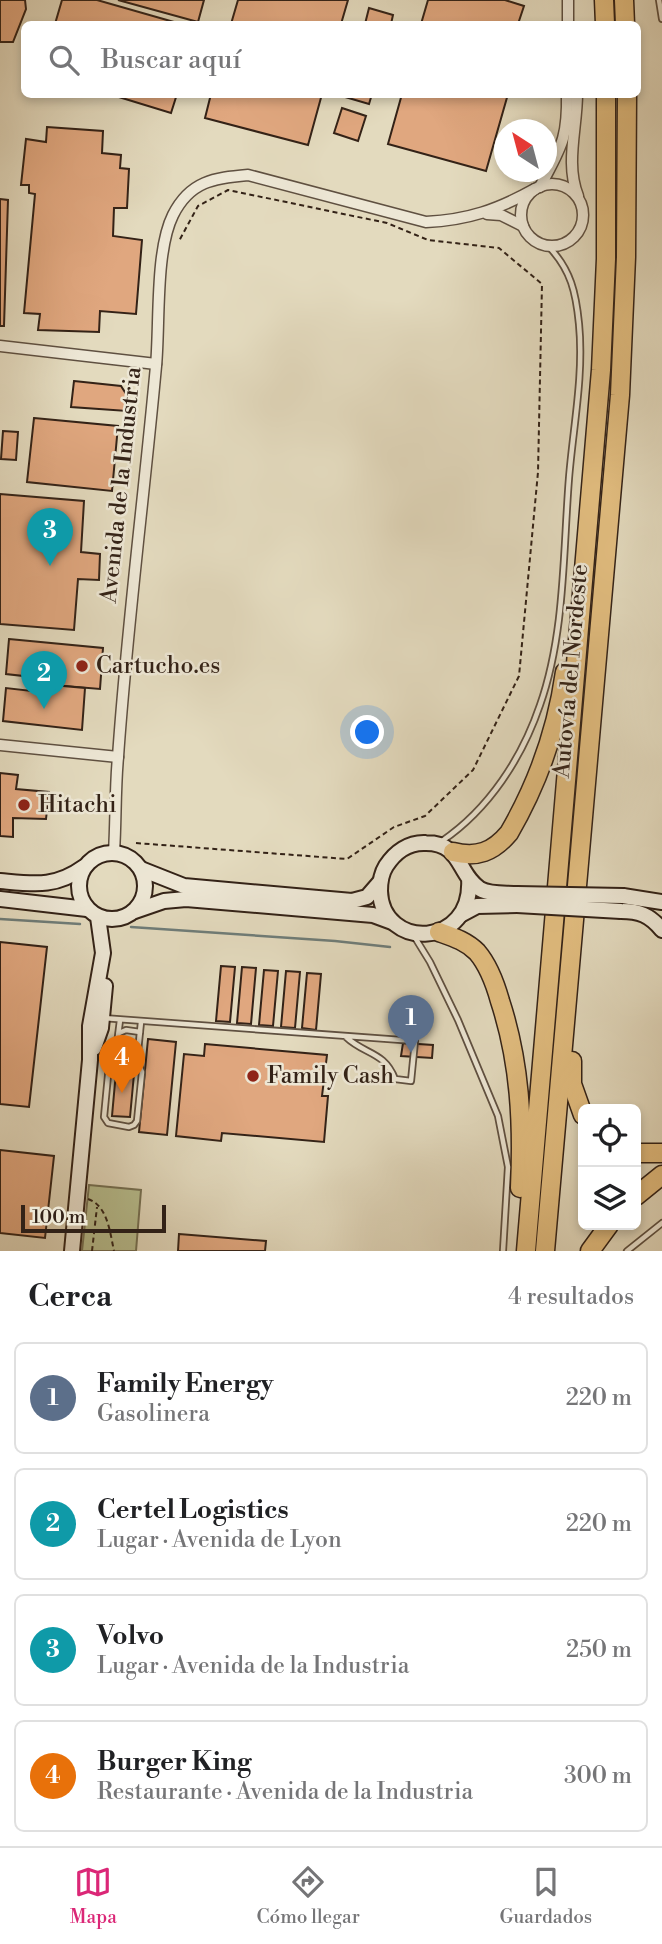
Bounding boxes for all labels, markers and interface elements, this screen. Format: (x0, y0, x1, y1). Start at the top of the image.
search box (21, 21, 641, 98)
icon: search (45, 41, 83, 79)
text: Buscar aquí (101, 44, 241, 76)
north arrow (494, 119, 557, 182)
street label: Avenida de la Industria (95, 365, 147, 605)
pin: 3 (27, 508, 73, 566)
street label: Autovía del Nordeste (548, 563, 594, 780)
pin: 2 (21, 651, 67, 709)
place label: Cartucho.es (96, 652, 220, 680)
marker: Cartucho.es (74, 658, 90, 674)
your location (350, 715, 384, 749)
place label: Hitachi (38, 791, 117, 819)
marker: Hitachi (16, 797, 32, 813)
pin: 1 (388, 995, 434, 1053)
pin: 4 (99, 1035, 145, 1093)
place label: Family Cash (267, 1062, 394, 1090)
marker: Family Cash (245, 1068, 261, 1084)
map controls (578, 1104, 641, 1230)
button: locate (578, 1104, 641, 1167)
button: layers (578, 1167, 641, 1230)
scale bar (21, 1202, 166, 1234)
text: 100 m (32, 1205, 85, 1229)
text: Cerca (28, 1278, 112, 1316)
text: 4 resultados (508, 1283, 634, 1311)
text: Family Energy (97, 1368, 274, 1400)
text: 1 (47, 1384, 59, 1412)
text: 220 m (566, 1384, 632, 1412)
text: Gasolinera (97, 1400, 210, 1428)
text: Certel Logistics (97, 1494, 289, 1526)
text: 2 (46, 1510, 60, 1538)
text: 220 m (566, 1510, 632, 1538)
text: Lugar · Avenida de Lyon (97, 1526, 342, 1554)
text: Volvo (97, 1620, 164, 1652)
text: 3 (46, 1636, 60, 1664)
text: 250 m (566, 1636, 632, 1664)
text: Lugar · Avenida de la Industria (97, 1652, 409, 1680)
text: Burger King (97, 1746, 251, 1778)
text: 4 (45, 1762, 61, 1790)
text: 300 m (564, 1762, 632, 1790)
text: Restaurante · Avenida de la Industria (97, 1778, 473, 1806)
tab: Mapa (70, 1863, 117, 1929)
tab: Cómo llegar (256, 1863, 360, 1929)
tab: Guardados (499, 1863, 592, 1929)

